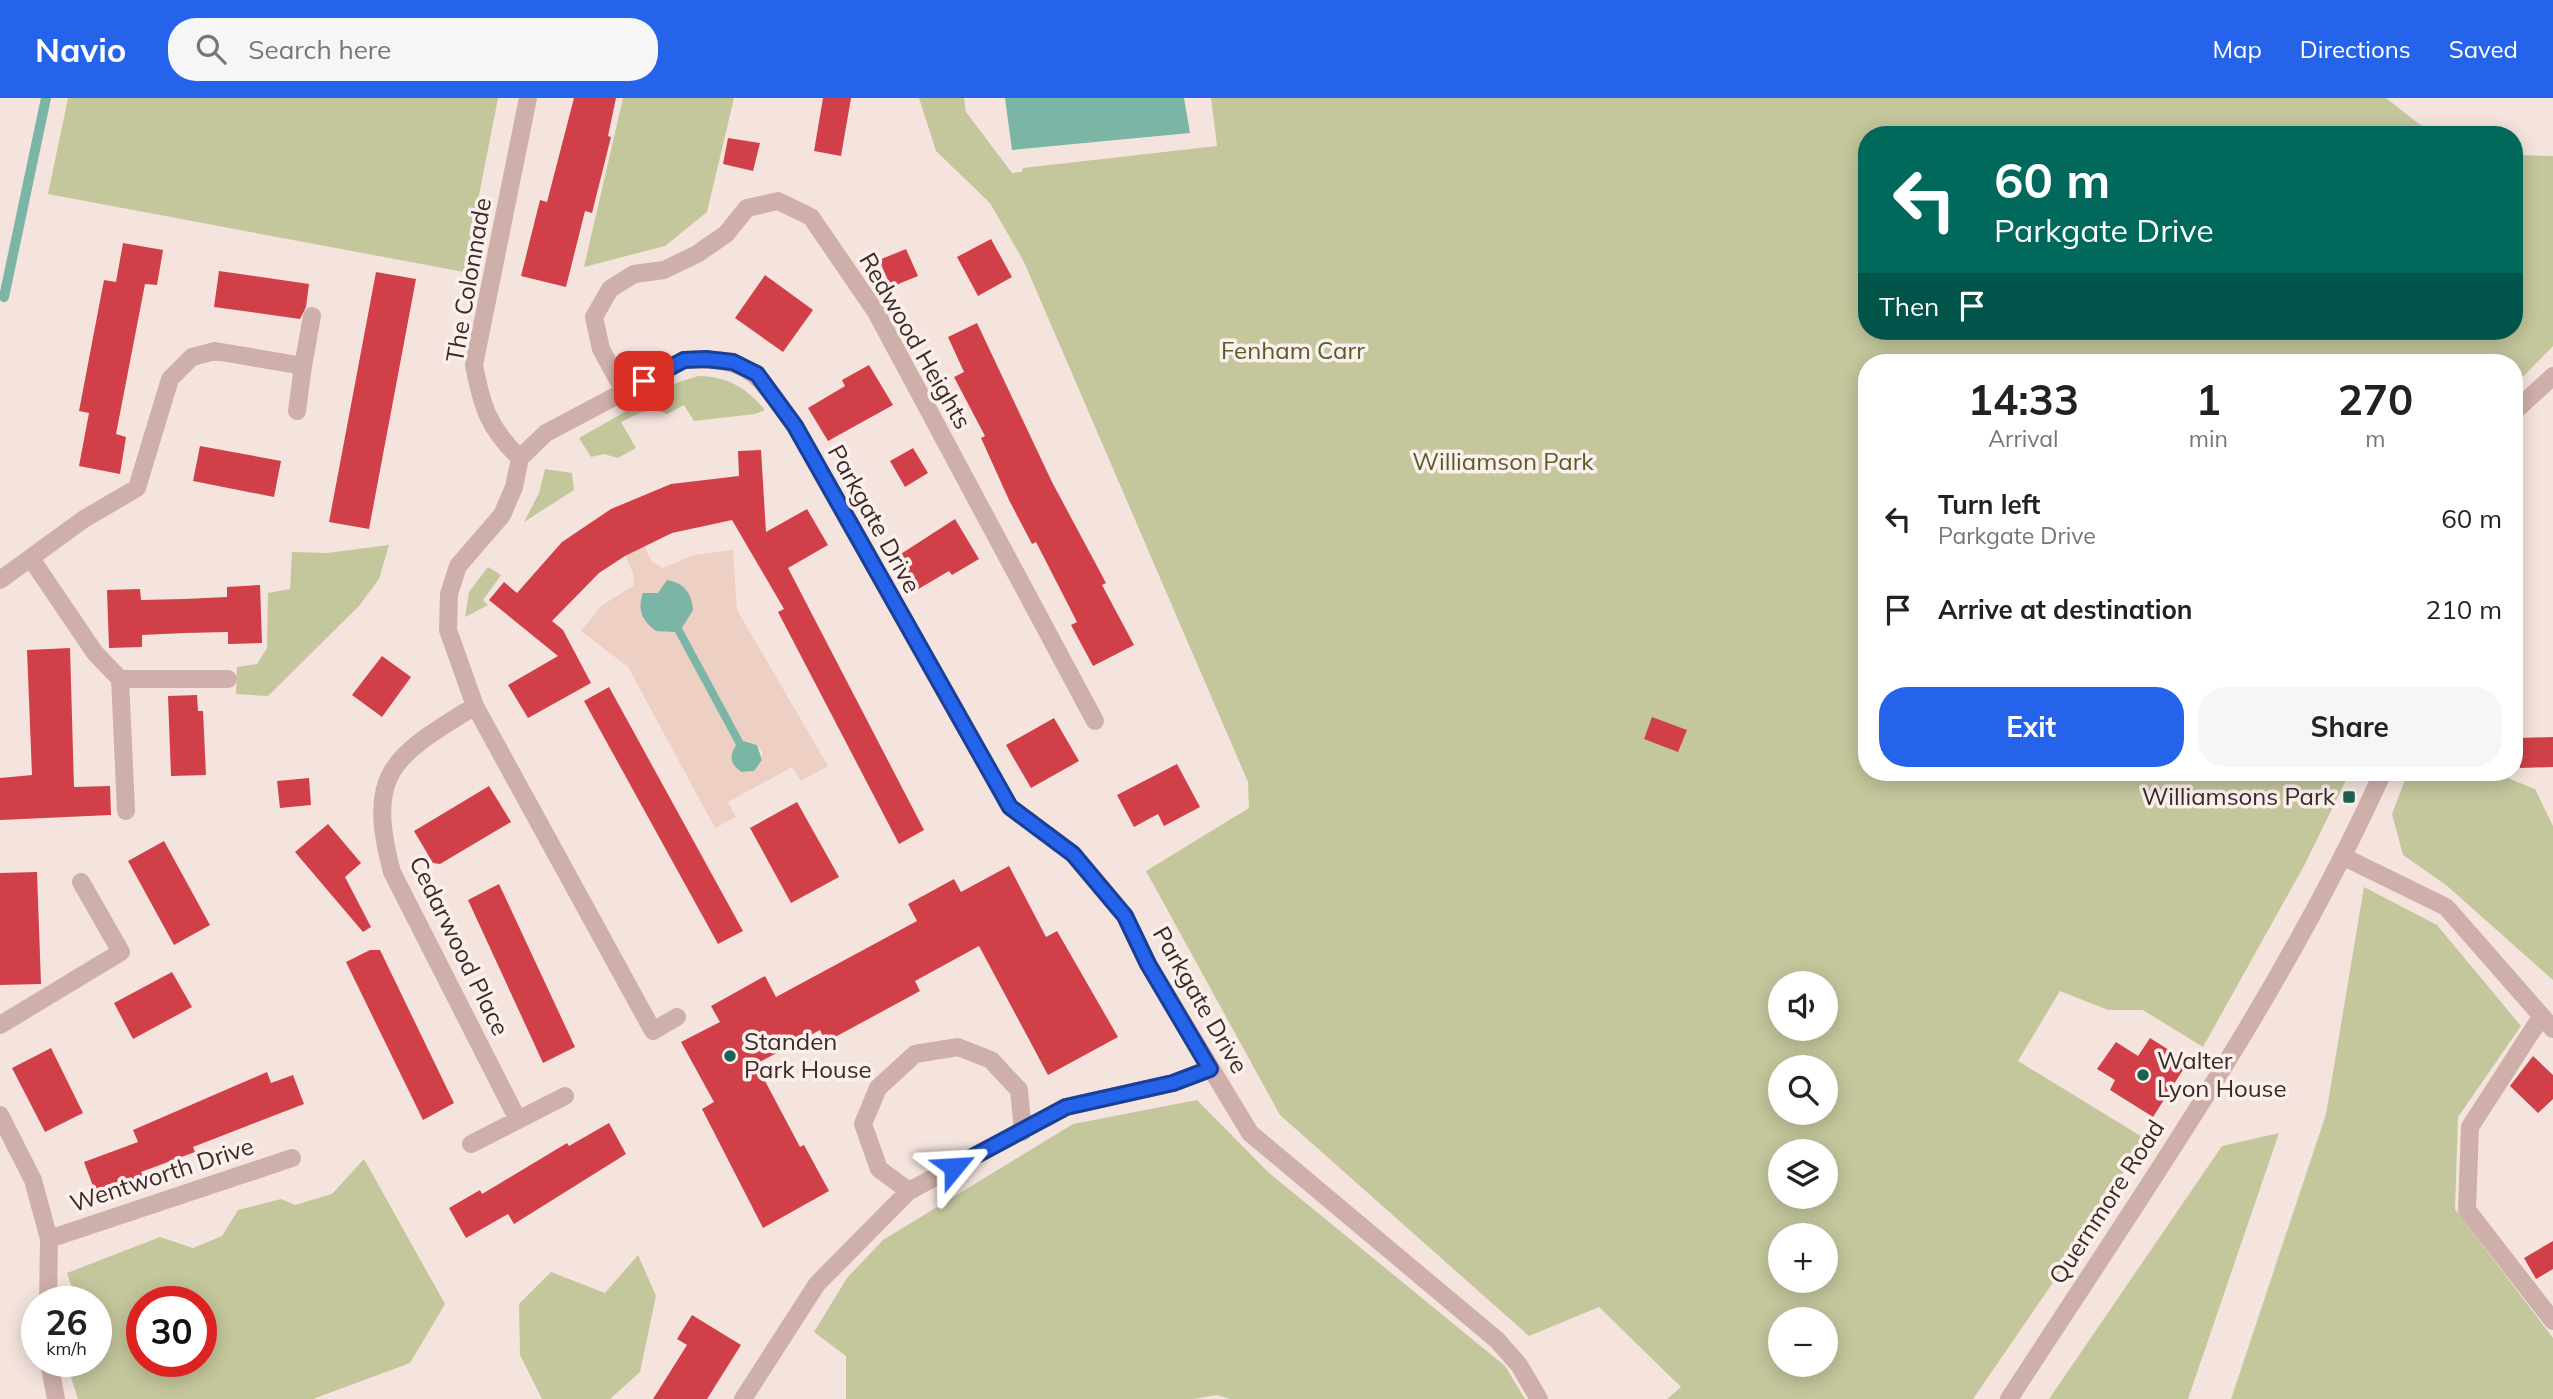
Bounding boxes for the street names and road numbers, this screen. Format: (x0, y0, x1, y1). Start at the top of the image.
street label: The Colonnade (439, 195, 497, 364)
street label: Redwood Heights (853, 247, 978, 434)
street label: Parkgate Drive (822, 439, 928, 598)
street label: Cedarwood Place (403, 851, 516, 1040)
street label: Parkgate Drive (1147, 921, 1255, 1078)
street label: Quernmore Road (2042, 1114, 2170, 1289)
street label: Wentworth Drive (66, 1130, 257, 1218)

